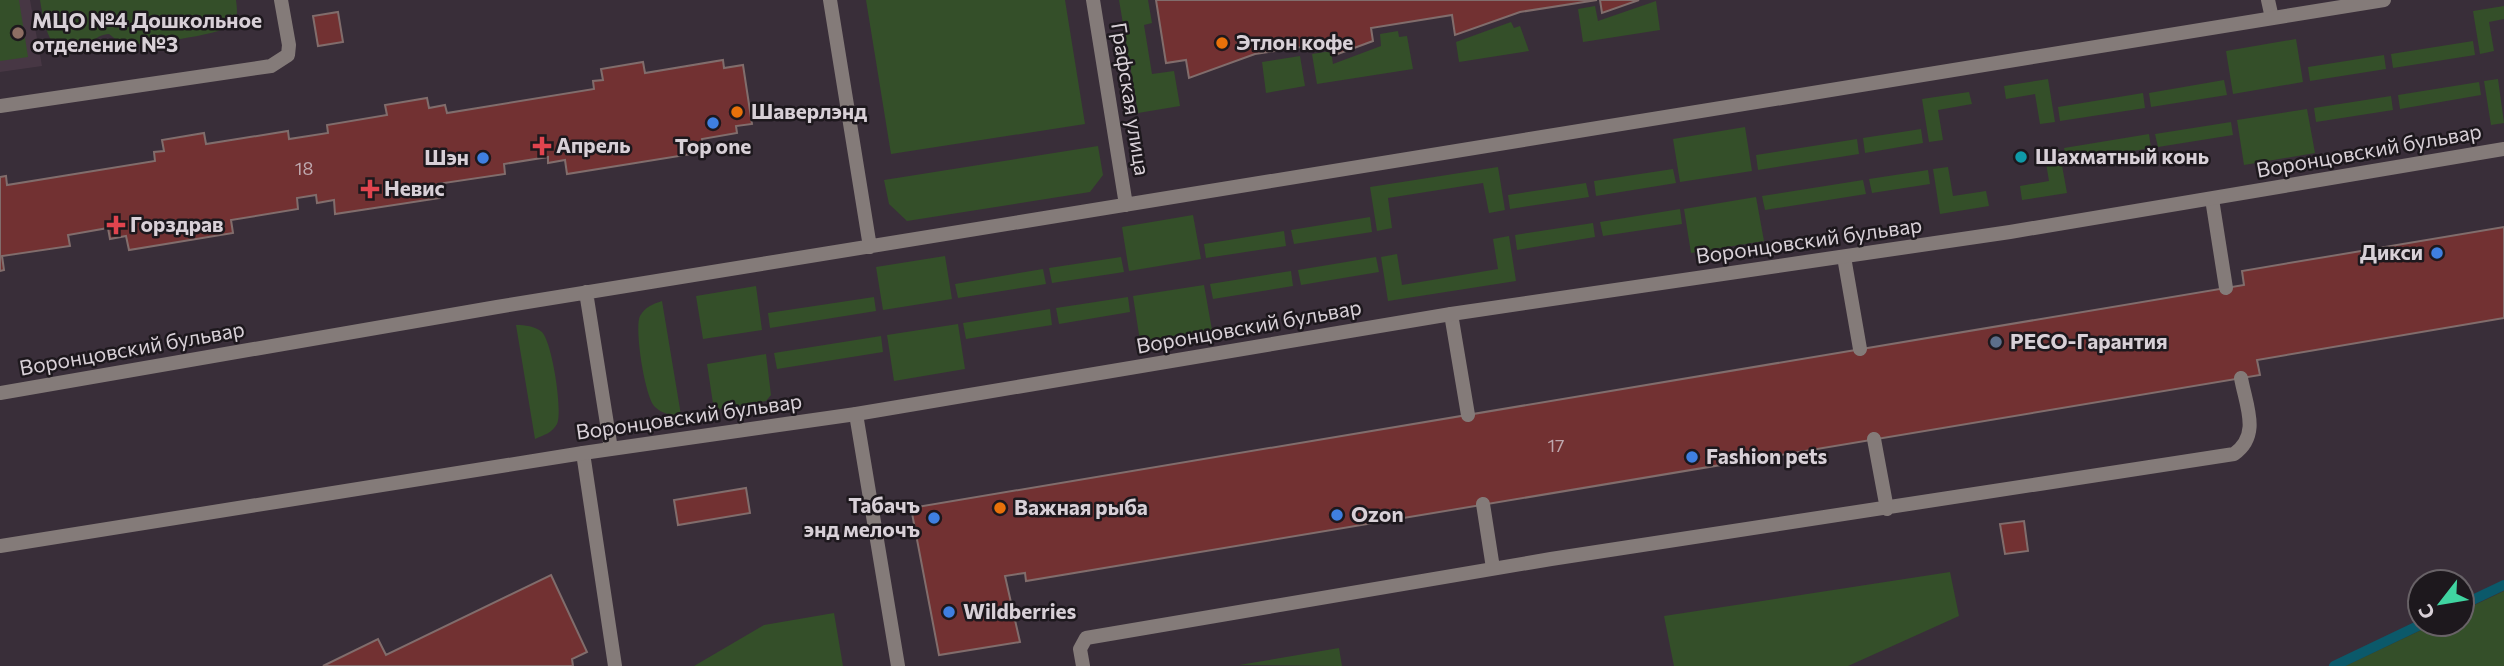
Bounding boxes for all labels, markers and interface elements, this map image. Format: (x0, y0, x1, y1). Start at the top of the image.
place label: МЦО №4 Дошкольное отделение №3 (32, 7, 262, 56)
street label: Графская улица (1107, 20, 1156, 177)
marker: МЦО №4 Дошкольное отделение №3 (10, 25, 26, 41)
place label: Этлон кофе (1236, 29, 1353, 54)
marker: Этлон кофе (1214, 35, 1230, 51)
place label: Шаверлэнд (751, 98, 867, 123)
marker: Шаверлэнд (729, 104, 745, 120)
marker: Top one (705, 115, 721, 131)
street label: Воронцовский бульвар (2254, 117, 2483, 182)
place label: Апрель (556, 132, 630, 157)
place label: Top one (675, 133, 751, 158)
marker: Апрель (534, 138, 550, 154)
place label: Шахматный конь (2035, 143, 2209, 168)
place label: Шэн (424, 144, 469, 169)
marker: Шахматный конь (2013, 149, 2029, 165)
marker: Шэн (475, 150, 491, 166)
house number: 18 (295, 157, 313, 179)
place label: Невис (384, 175, 445, 200)
marker: Невис (362, 181, 378, 197)
place label: Горздрав (130, 211, 223, 236)
street label: Воронцовский бульвар (1694, 211, 1924, 268)
marker: Горздрав (108, 217, 124, 233)
place label: Дикси (2360, 239, 2423, 264)
marker: Дикси (2429, 245, 2445, 261)
street label: Воронцовский бульвар (1134, 293, 1363, 358)
street label: Воронцовский бульвар (17, 315, 246, 380)
place label: РЕСО-Гарантия (2010, 328, 2168, 353)
marker: РЕСО-Гарантия (1988, 334, 2004, 350)
street label: Воронцовский бульвар (574, 387, 804, 444)
house number: 17 (1547, 434, 1565, 456)
place label: Fashion pets (1706, 443, 1828, 468)
marker: Fashion pets (1684, 449, 1700, 465)
place label: Табачъ энд мелочъ (804, 492, 920, 541)
place label: Важная рыба (1014, 494, 1148, 519)
marker: Важная рыба (992, 500, 1008, 516)
place label: Ozon (1351, 501, 1404, 526)
marker: Ozon (1329, 507, 1345, 523)
marker: Табачъ энд мелочъ (926, 510, 942, 526)
north arrow (2406, 568, 2476, 638)
place label: Wildberries (963, 598, 1077, 623)
text: С (2413, 601, 2439, 624)
marker: Wildberries (941, 604, 957, 620)

